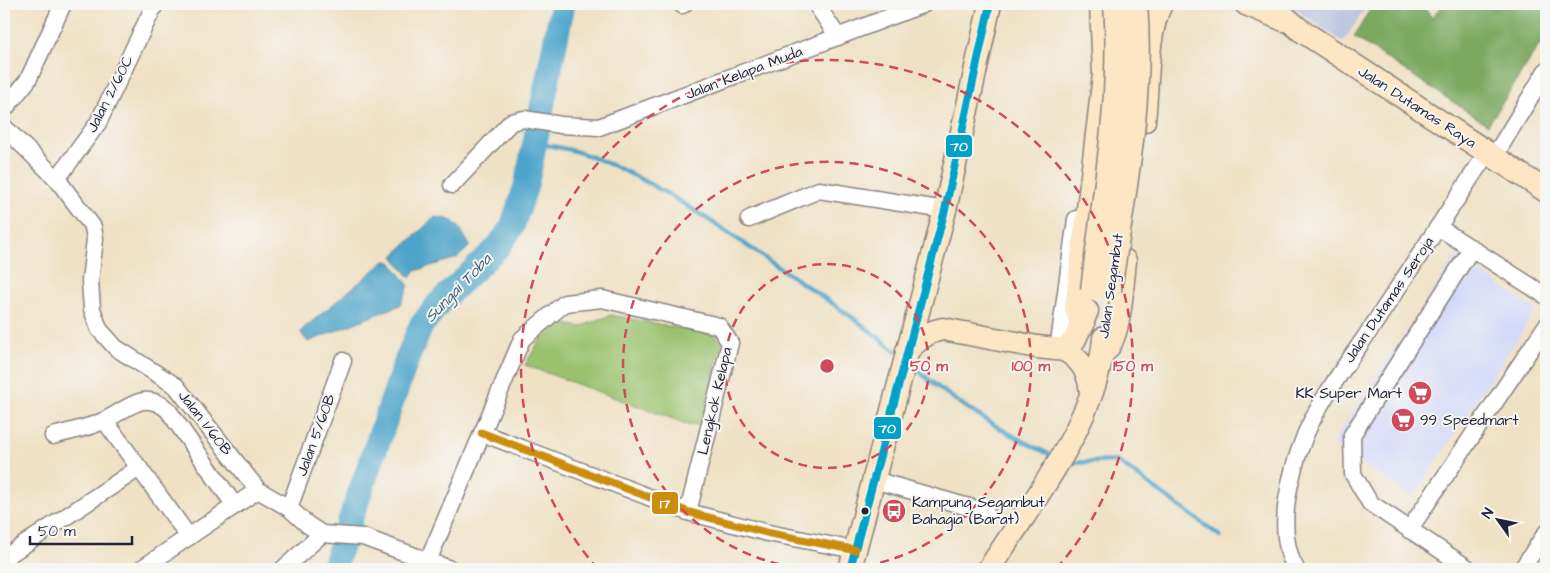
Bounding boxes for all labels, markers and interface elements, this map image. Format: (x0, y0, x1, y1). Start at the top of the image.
street label: Jalan Kelapa Muda (683, 41, 806, 105)
street label: Jalan 2/60C (82, 51, 139, 136)
street label: Jalan Dutamas Raya (1353, 61, 1481, 154)
line badge: 70 (945, 134, 973, 158)
text: 70 (949, 137, 968, 157)
street label: Jalan Segambut (1093, 232, 1130, 340)
street label: Jalan Dutamas Seroja (1339, 233, 1439, 367)
water label: Sungai Toba (420, 248, 498, 328)
street label: Lengkok Kelapa (692, 345, 739, 457)
text: 50 m (910, 356, 948, 377)
text: 100 m (1012, 356, 1051, 377)
text: 150 m (1113, 356, 1153, 377)
centre of rings (818, 357, 836, 375)
supermarket icon: KK Super Mart (1407, 380, 1433, 406)
place label: KK Super Mart (1295, 383, 1402, 404)
street label: Jalan 1/60B (173, 386, 237, 460)
street label: Jalan 5/60B (291, 391, 341, 479)
supermarket icon: 99 Speedmart (1390, 407, 1416, 433)
place label: 99 Speedmart (1420, 410, 1519, 431)
line badge: 70 (873, 416, 902, 440)
text: 70 (877, 419, 896, 439)
line badge: 17 (651, 491, 679, 515)
place label: Kampung Segambut Bahagia (Barat) (912, 492, 1045, 531)
text: 17 (660, 494, 671, 514)
north arrow (1472, 496, 1522, 546)
bus stop icon: Kampung Segambut Bahagia (Barat) (881, 498, 907, 524)
text: N (1477, 504, 1499, 523)
unlabelled marker (860, 506, 870, 516)
scale bar (30, 513, 132, 545)
text: 50 m (38, 521, 76, 542)

